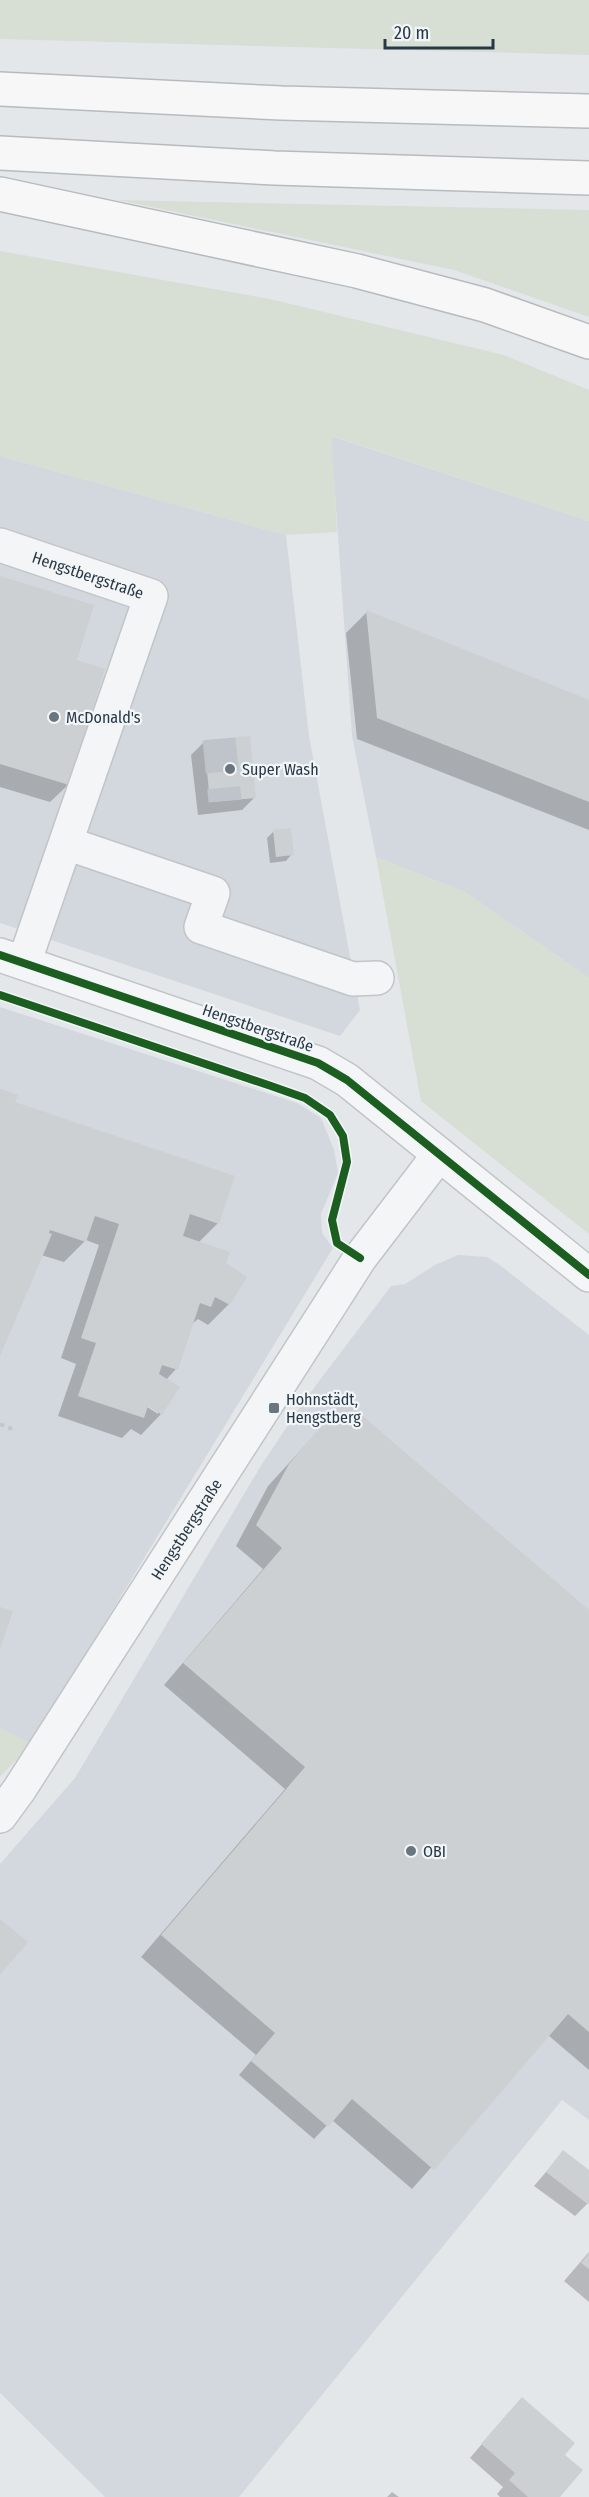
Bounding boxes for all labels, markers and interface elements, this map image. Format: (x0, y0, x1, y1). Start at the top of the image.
scale bar (385, 12, 493, 50)
text: 20 m (394, 22, 429, 44)
street label: Hengstbergstraße (30, 547, 146, 602)
place label: McDonald's (66, 708, 141, 727)
marker: McDonald's (47, 710, 61, 724)
place label: Super Wash (242, 760, 319, 779)
marker: Super Wash (223, 762, 237, 776)
street label: Hengstbergstraße (200, 1000, 316, 1056)
place label: Hohnstädt, Hengstberg (286, 1390, 361, 1427)
marker: Hohnstädt, Hengstberg (267, 1401, 281, 1415)
street label: Hengstbergstraße (147, 1475, 226, 1583)
place label: OBI (423, 1842, 446, 1861)
marker: OBI (404, 1844, 418, 1858)

